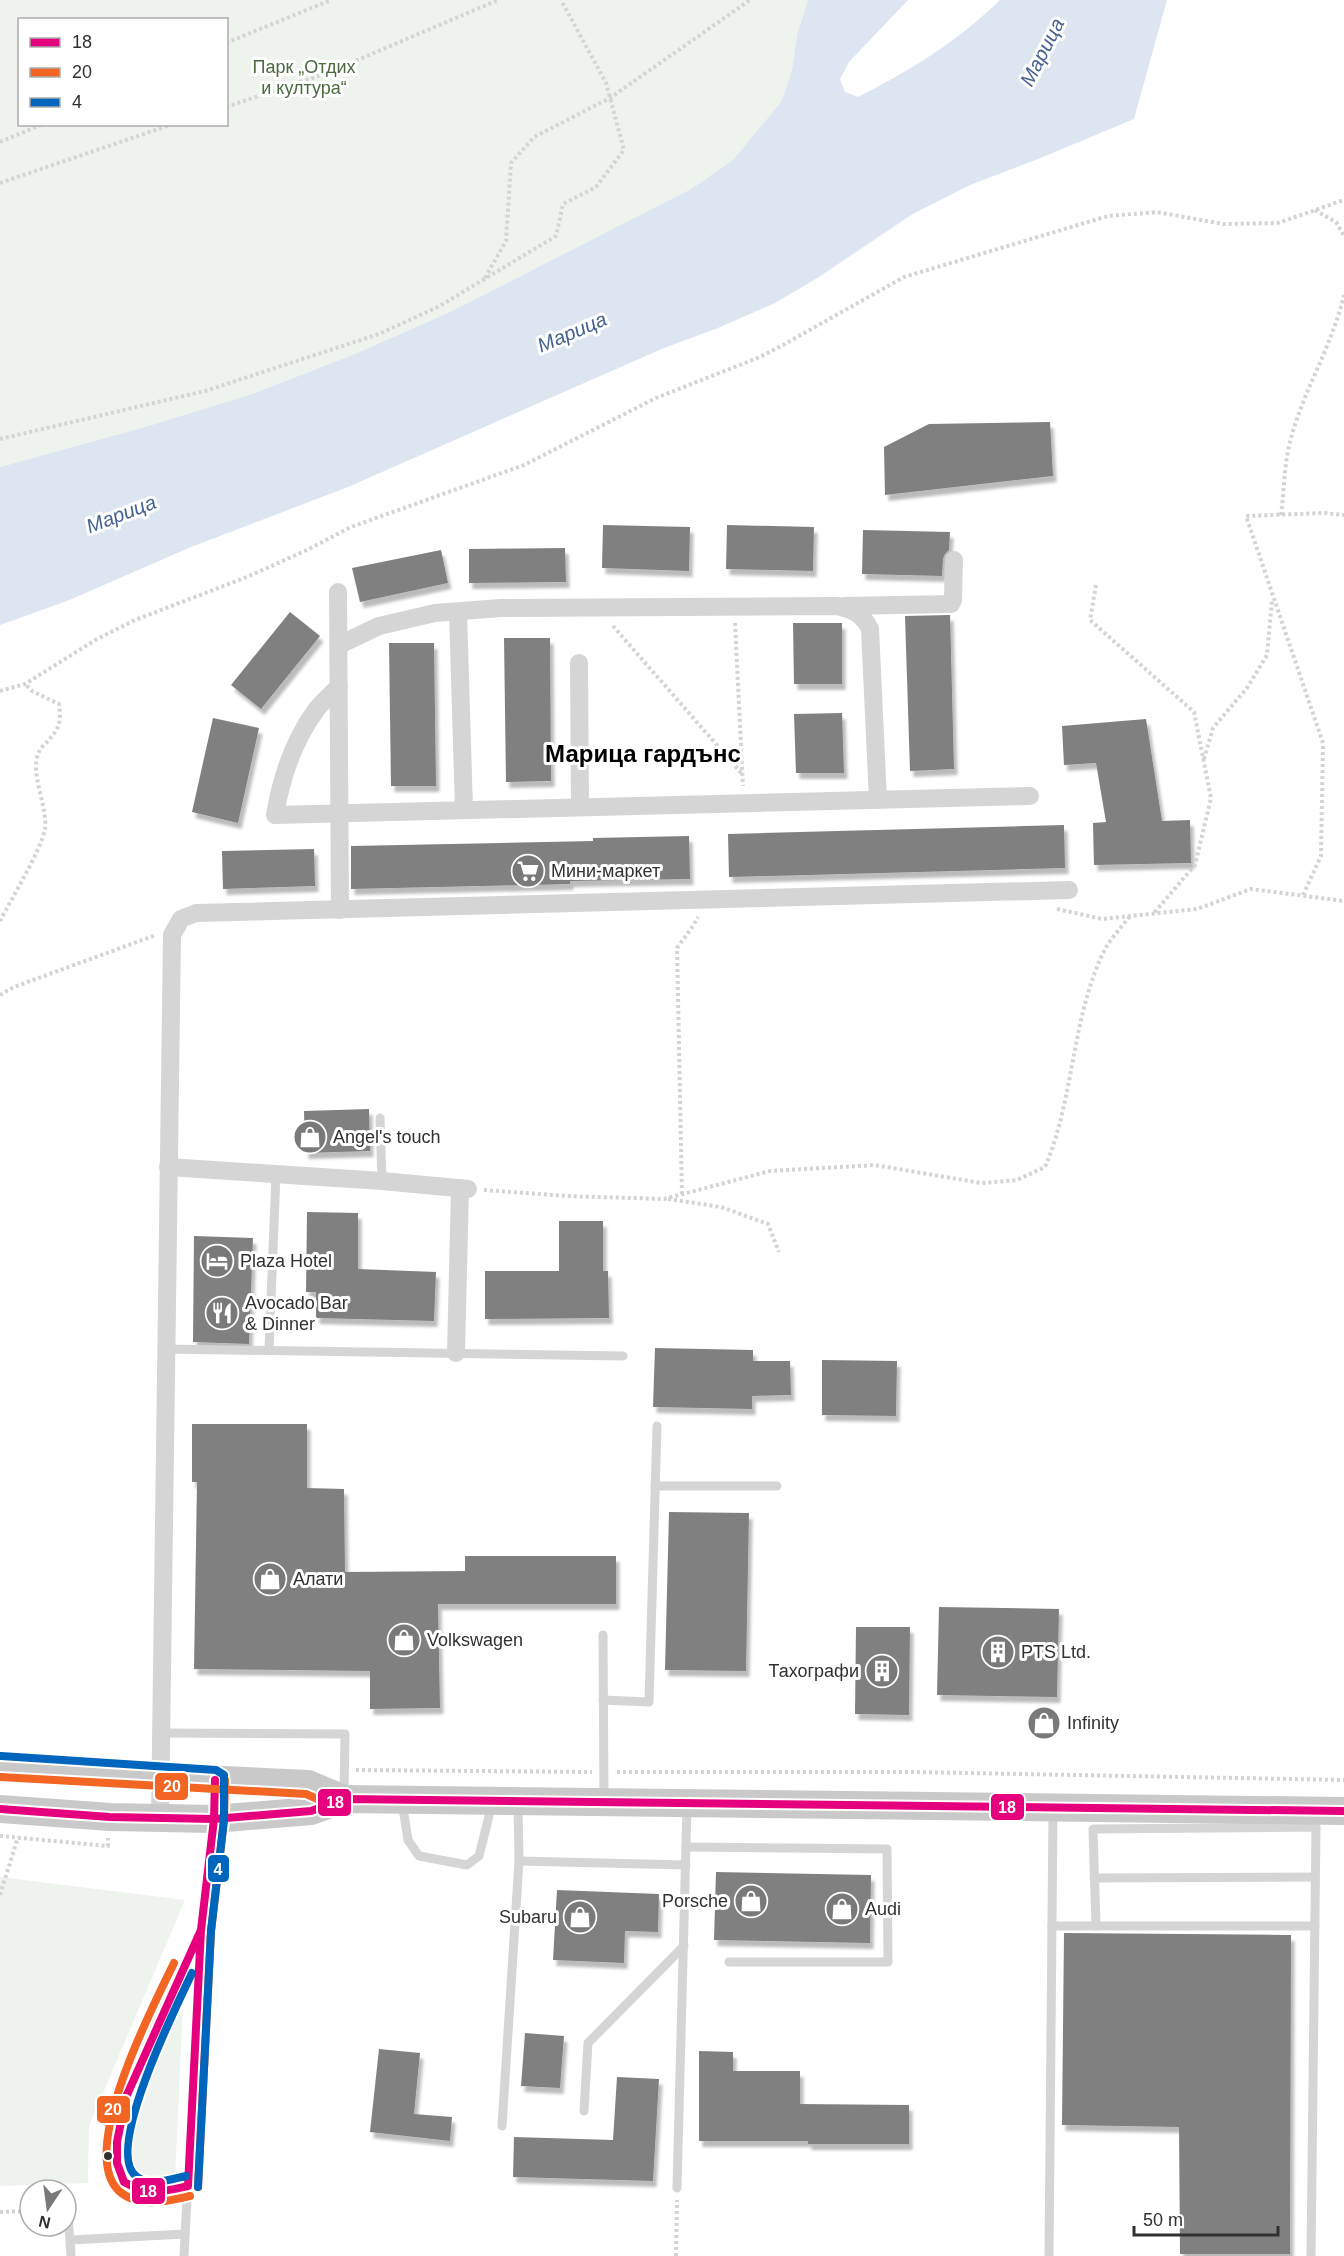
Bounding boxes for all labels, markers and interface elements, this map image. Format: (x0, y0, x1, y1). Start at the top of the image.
water label: Марица (1016, 14, 1068, 90)
legend (18, 18, 228, 126)
text: 18 (72, 32, 92, 52)
park label: Парк „Отдих и култура“ (252, 57, 356, 98)
text: 20 (72, 62, 92, 82)
text: 4 (72, 92, 82, 112)
water label: Марица (534, 308, 610, 356)
water label: Марица (83, 491, 159, 537)
district label: Марица гардънс (545, 740, 741, 767)
supermarket icon: Мини-маркет (510, 853, 546, 889)
place label: Мини-маркет (551, 861, 660, 881)
shop icon: Angel's touch (292, 1119, 328, 1155)
place label: Angel's touch (333, 1127, 441, 1147)
hotel icon: Plaza Hotel (199, 1243, 235, 1279)
place label: Plaza Hotel (240, 1251, 332, 1271)
place label: Avocado Bar & Dinner (245, 1293, 348, 1334)
restaurant icon: Avocado Bar & Dinner (204, 1295, 240, 1331)
shop icon: Алати (252, 1561, 288, 1597)
place label: Алати (293, 1569, 343, 1589)
shop icon: Volkswagen (386, 1622, 422, 1658)
place label: Volkswagen (427, 1630, 523, 1650)
building icon: PTS Ltd. (980, 1634, 1016, 1670)
place label: PTS Ltd. (1021, 1642, 1091, 1662)
building icon: Тахографи (864, 1653, 900, 1689)
place label: Тахографи (769, 1661, 859, 1681)
shop icon: Infinity (1026, 1705, 1062, 1741)
place label: Infinity (1067, 1713, 1119, 1733)
line badge: 20 (154, 1772, 189, 1801)
text: 20 (163, 1778, 181, 1795)
line badge: 18 (317, 1788, 352, 1817)
line badge: 18 (990, 1793, 1025, 1821)
text: 18 (326, 1794, 344, 1811)
text: 18 (998, 1799, 1016, 1816)
line badge: 4 (207, 1854, 230, 1883)
text: 4 (214, 1861, 223, 1878)
shop icon: Porsche (733, 1883, 769, 1919)
place label: Porsche (662, 1891, 728, 1911)
shop icon: Audi (824, 1891, 860, 1927)
shop icon: Subaru (562, 1899, 598, 1935)
place label: Audi (865, 1899, 901, 1919)
place label: Subaru (499, 1907, 557, 1927)
line badge: 20 (96, 2095, 131, 2124)
text: 20 (104, 2101, 122, 2118)
unlabelled marker (102, 2150, 114, 2162)
line badge: 18 (131, 2177, 166, 2205)
north arrow (18, 2178, 78, 2238)
text: 18 (139, 2183, 157, 2200)
scale bar (1134, 2199, 1278, 2237)
text: 50 m (1143, 2210, 1183, 2230)
text: N (37, 2213, 52, 2232)

